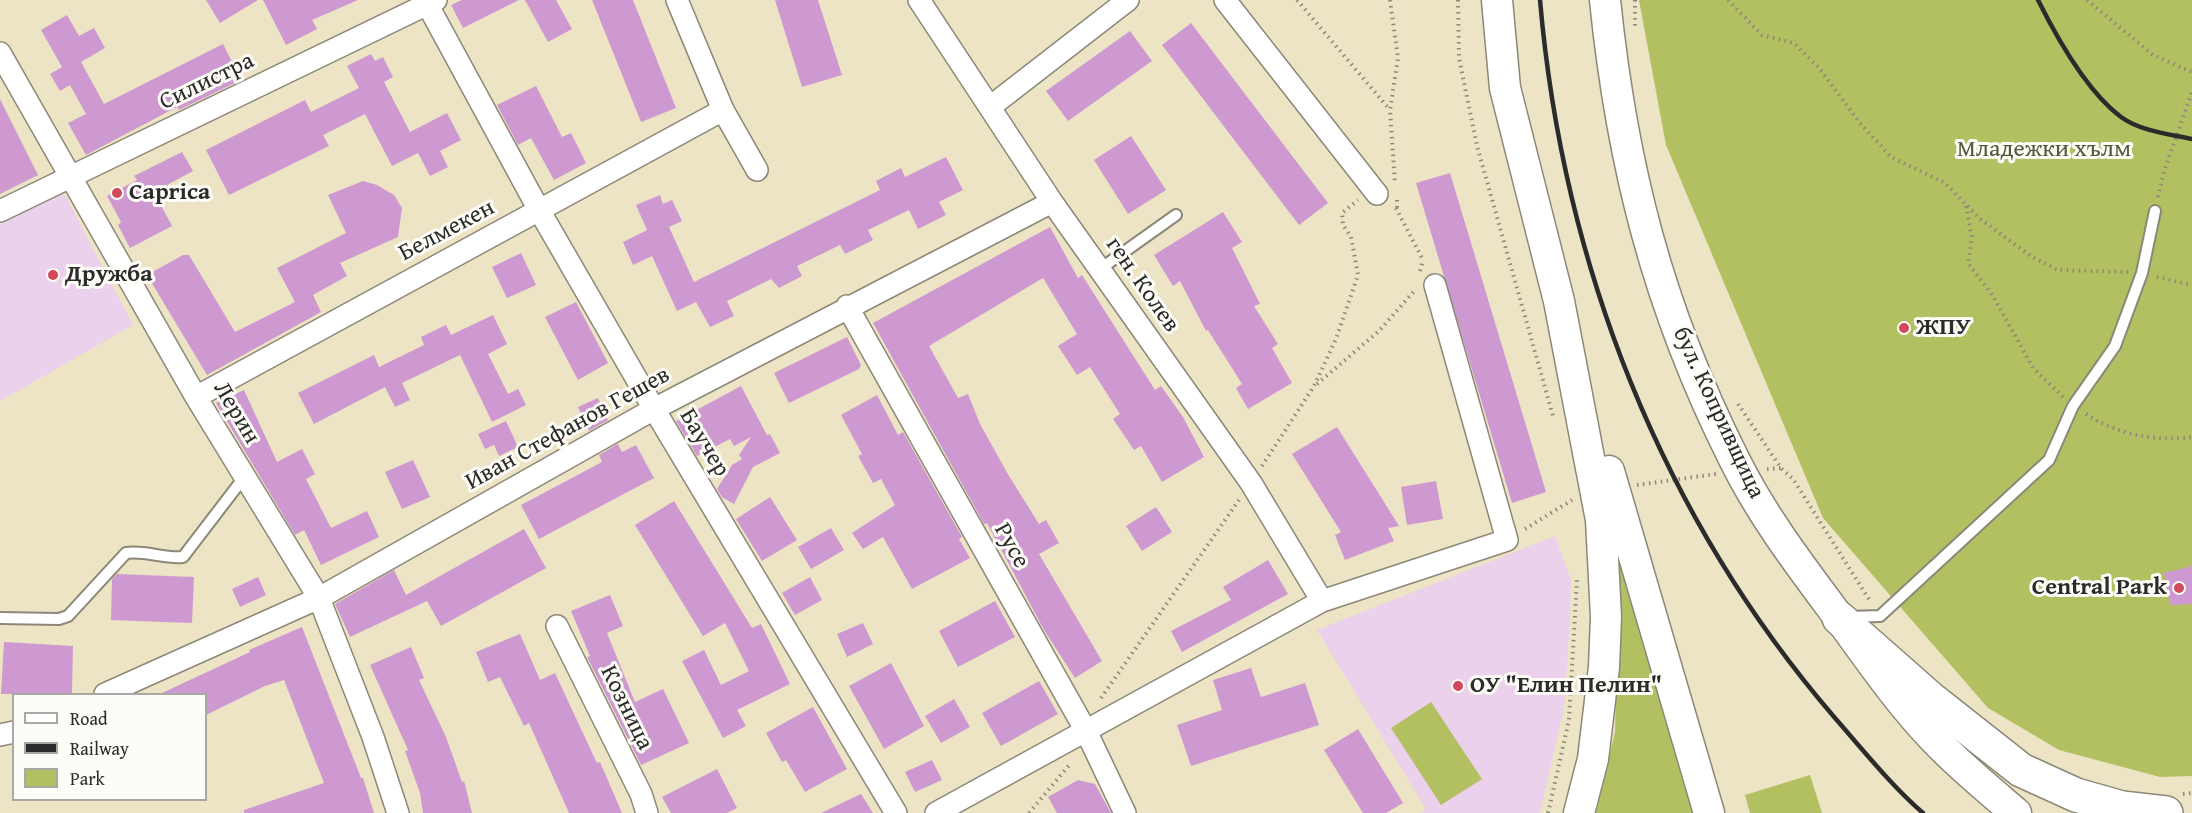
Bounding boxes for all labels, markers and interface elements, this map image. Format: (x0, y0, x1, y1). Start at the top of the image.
street label: Силистра (155, 47, 259, 117)
park label: Младежки хълм (1957, 136, 2131, 164)
place label: Caprica (129, 179, 210, 207)
marker: Caprica (110, 186, 124, 200)
street label: Белмекен (394, 194, 500, 268)
street label: ген. Колев (1099, 232, 1185, 338)
place label: Дружба (65, 261, 152, 289)
marker: Дружба (46, 268, 60, 282)
place label: ЖПУ (1916, 314, 1970, 342)
marker: ЖПУ (1897, 321, 1911, 335)
street label: бул. Копривщица (1666, 323, 1770, 503)
street label: Иван Стефанов Гешев (461, 361, 675, 497)
street label: Лерин (206, 377, 266, 449)
street label: Баучер (673, 404, 735, 482)
street label: Русе (987, 518, 1035, 574)
place label: Central Park (2032, 574, 2167, 602)
marker: Central Park (2172, 581, 2186, 595)
street label: Козница (593, 661, 659, 755)
place label: ОУ "Елин Пелин" (1470, 672, 1662, 700)
marker: ОУ "Елин Пелин" (1451, 679, 1465, 693)
legend (12, 693, 207, 801)
text: Road (70, 705, 108, 732)
text: Railway (70, 735, 129, 762)
text: Park (70, 765, 105, 792)

